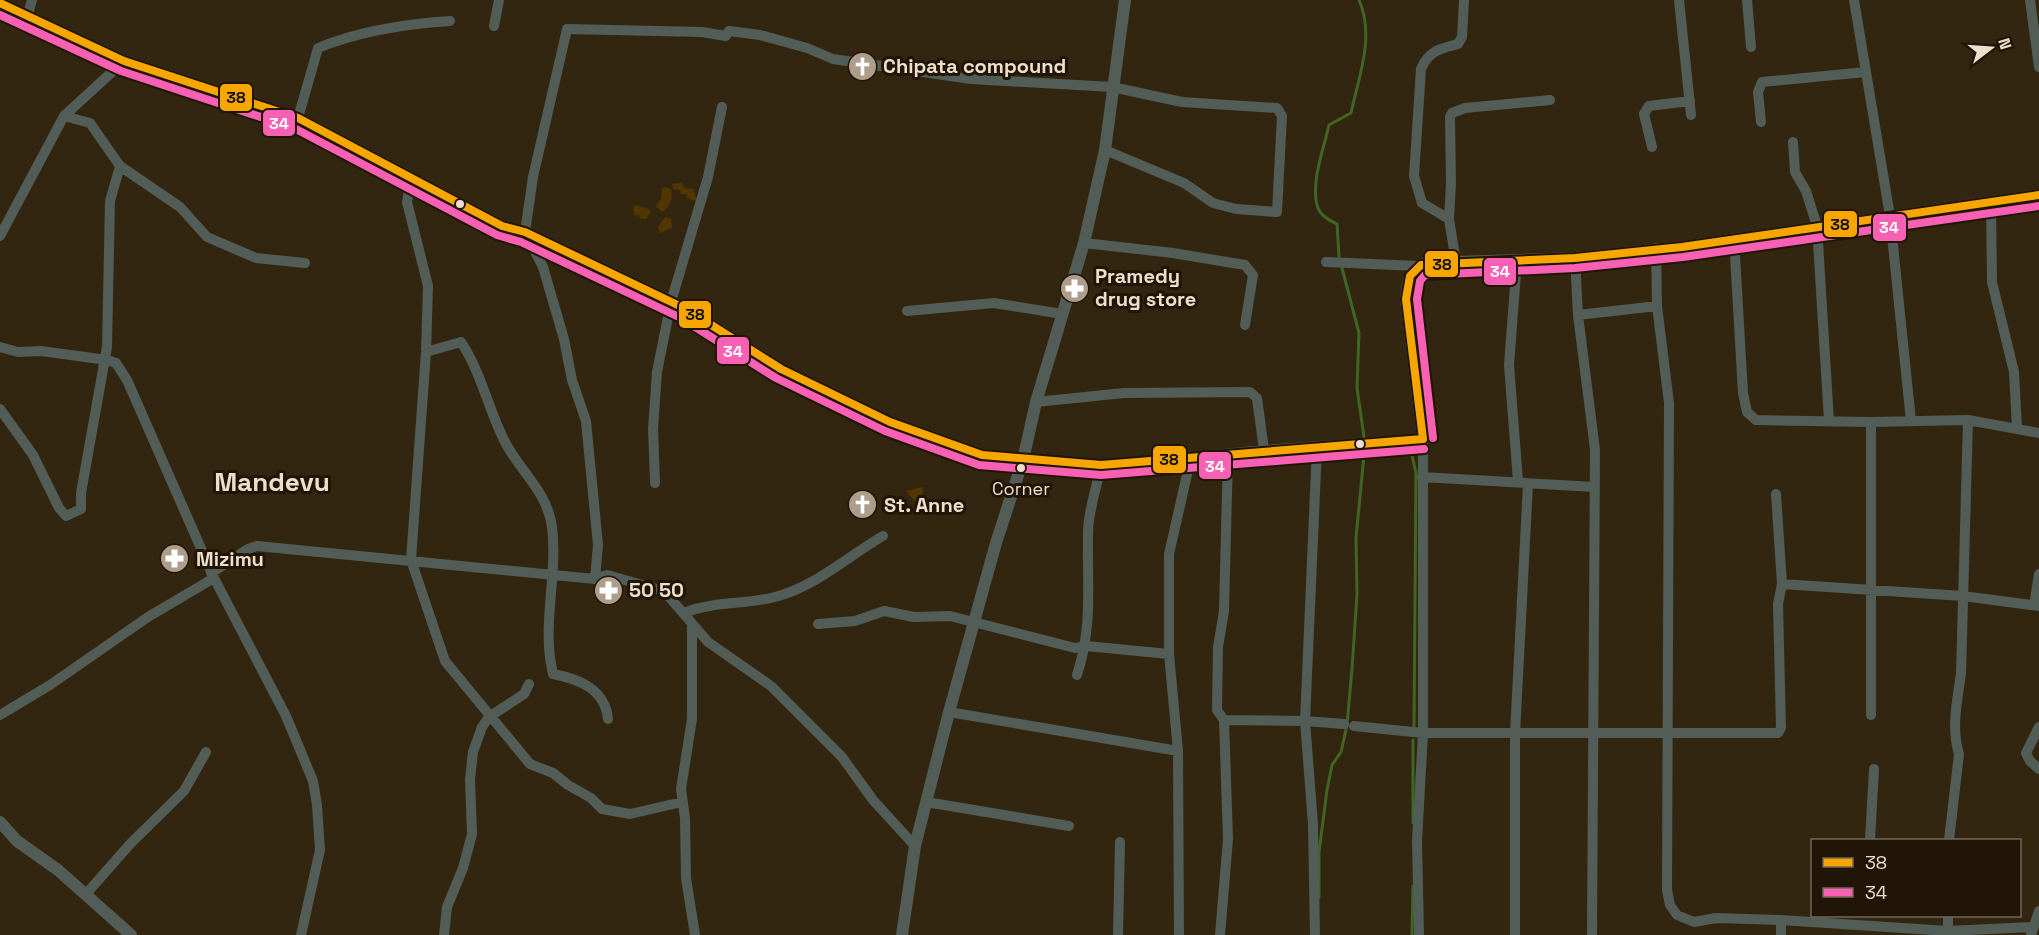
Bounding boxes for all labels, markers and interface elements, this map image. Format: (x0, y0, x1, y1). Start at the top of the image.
north arrow (1961, 18, 2021, 78)
text: N (1993, 36, 2016, 52)
church icon: Chipata compound (846, 50, 878, 82)
place label: Chipata compound (883, 53, 1066, 79)
line badge: 38 (219, 83, 253, 112)
text: 38 (226, 87, 246, 108)
line badge: 34 (262, 109, 296, 137)
text: 34 (269, 113, 289, 134)
unlabelled marker (454, 198, 466, 210)
line badge: 38 (1823, 210, 1858, 238)
line badge: 34 (1872, 213, 1907, 242)
text: 38 (1830, 214, 1850, 235)
text: 34 (1879, 217, 1899, 238)
line badge: 38 (1424, 250, 1459, 278)
text: 38 (1432, 254, 1452, 275)
line badge: 34 (1483, 257, 1517, 286)
text: 34 (1490, 261, 1510, 282)
place label: Pramedy drug store (1095, 263, 1196, 312)
pharmacy icon: Pramedy drug store (1058, 272, 1090, 304)
line badge: 38 (678, 300, 712, 329)
text: 38 (685, 304, 705, 325)
line badge: 34 (716, 336, 750, 365)
text: 34 (723, 341, 743, 362)
unlabelled marker (1354, 438, 1366, 450)
line badge: 38 (1152, 445, 1187, 474)
text: 38 (1159, 449, 1179, 470)
line badge: 34 (1198, 451, 1232, 480)
text: 34 (1205, 456, 1225, 477)
marker: Corner (1015, 462, 1027, 474)
district label: Mandevu (214, 465, 330, 499)
place label: Corner (992, 477, 1050, 500)
church icon: St. Anne (847, 489, 879, 521)
place label: St. Anne (884, 492, 964, 518)
pharmacy icon: Mizimu (159, 543, 191, 575)
place label: Mizimu (196, 546, 264, 572)
pharmacy icon: 50 50 (592, 574, 624, 606)
place label: 50 50 (629, 577, 684, 603)
legend (1811, 839, 2021, 917)
text: 38 (1865, 851, 1887, 874)
text: 34 (1865, 881, 1887, 904)

